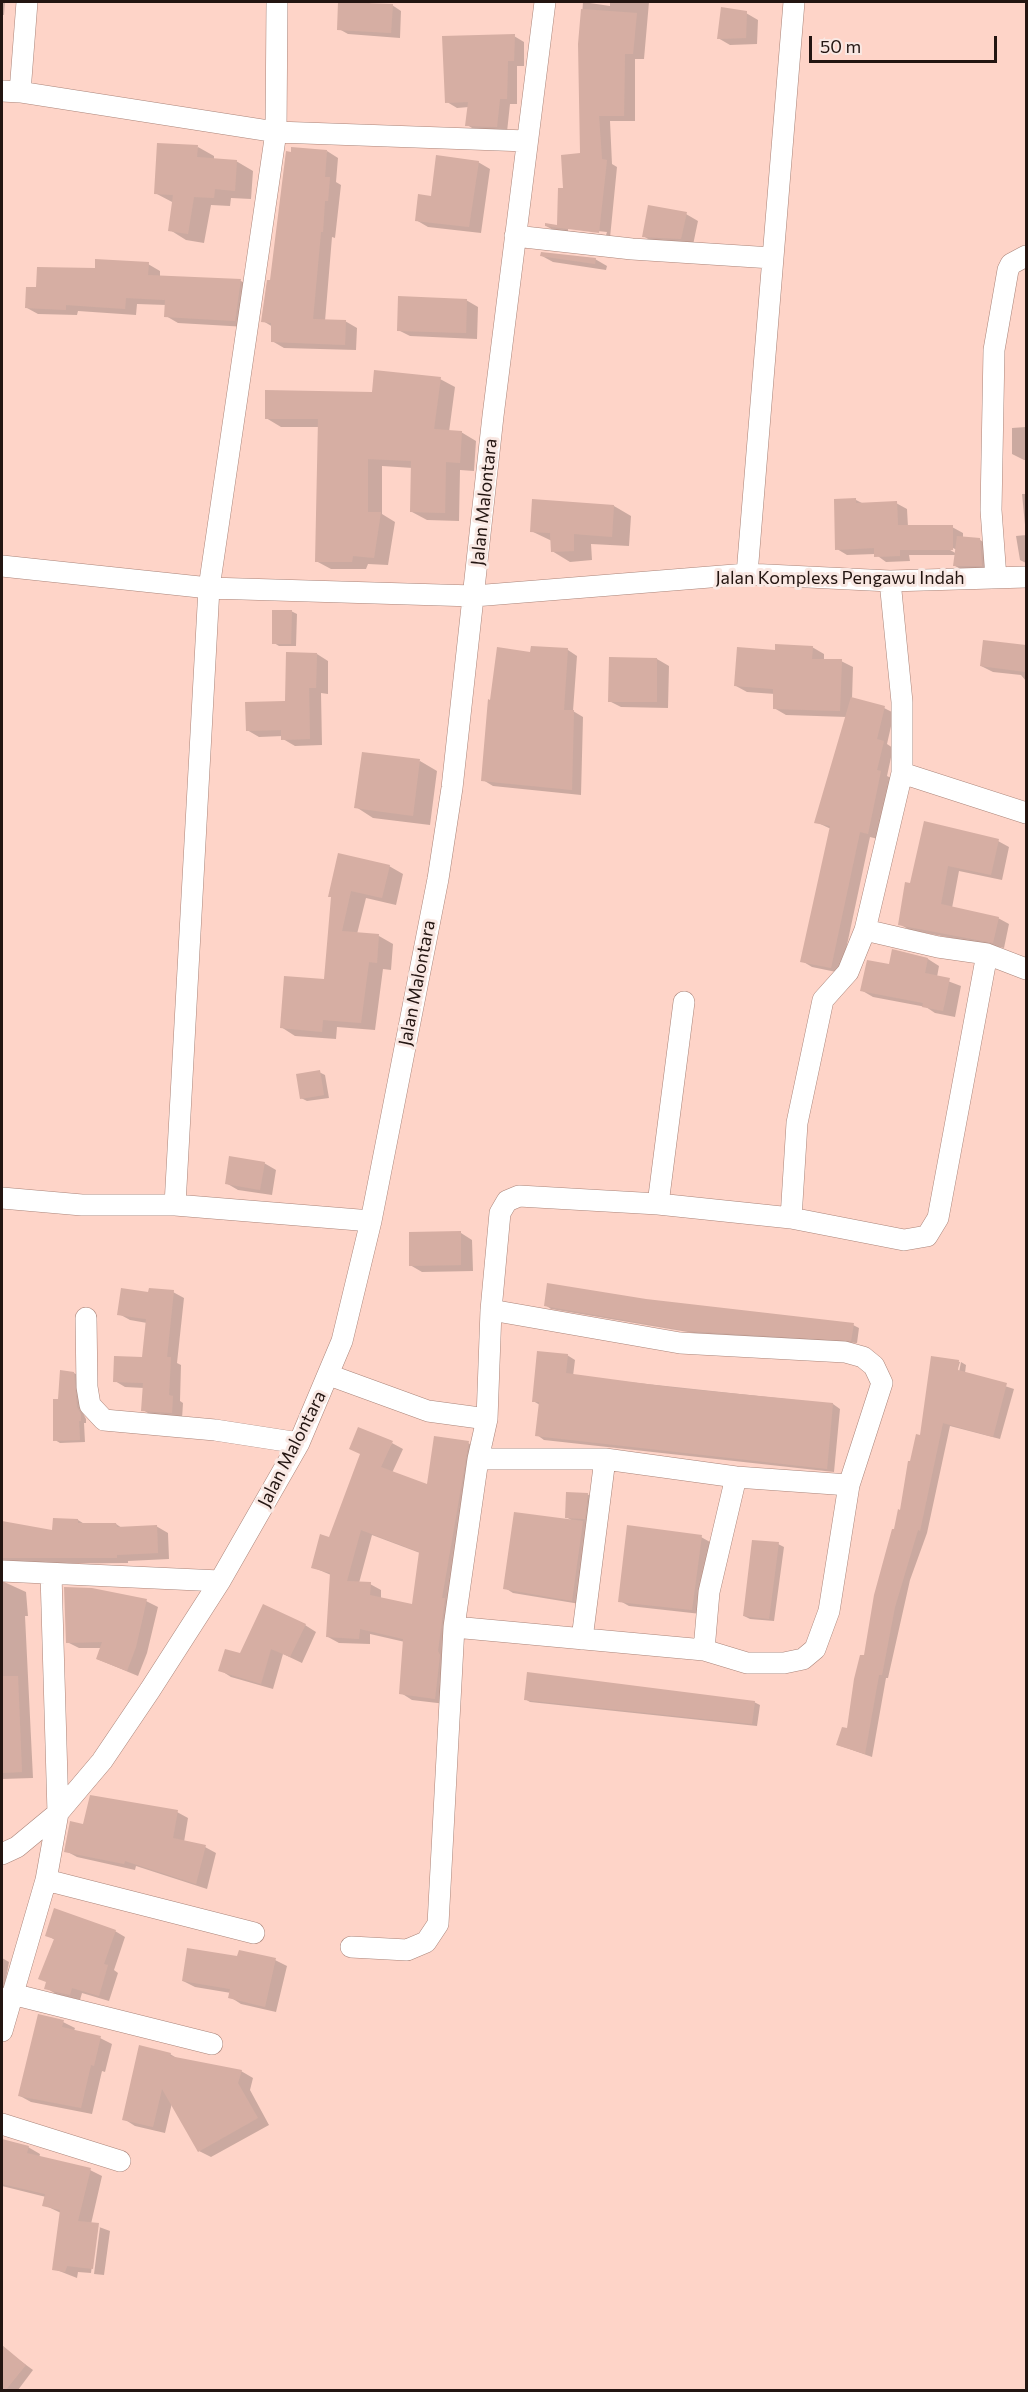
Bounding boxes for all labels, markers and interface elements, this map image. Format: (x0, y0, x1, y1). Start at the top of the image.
scale bar (812, 24, 1000, 62)
text: 50 m (820, 35, 861, 57)
street label: Jalan Malontara (467, 437, 501, 567)
street label: Jalan Komplexs Pengawu Indah (715, 567, 965, 589)
street label: Jalan Malontara (394, 918, 440, 1048)
street label: Jalan Malontara (253, 1387, 331, 1511)

